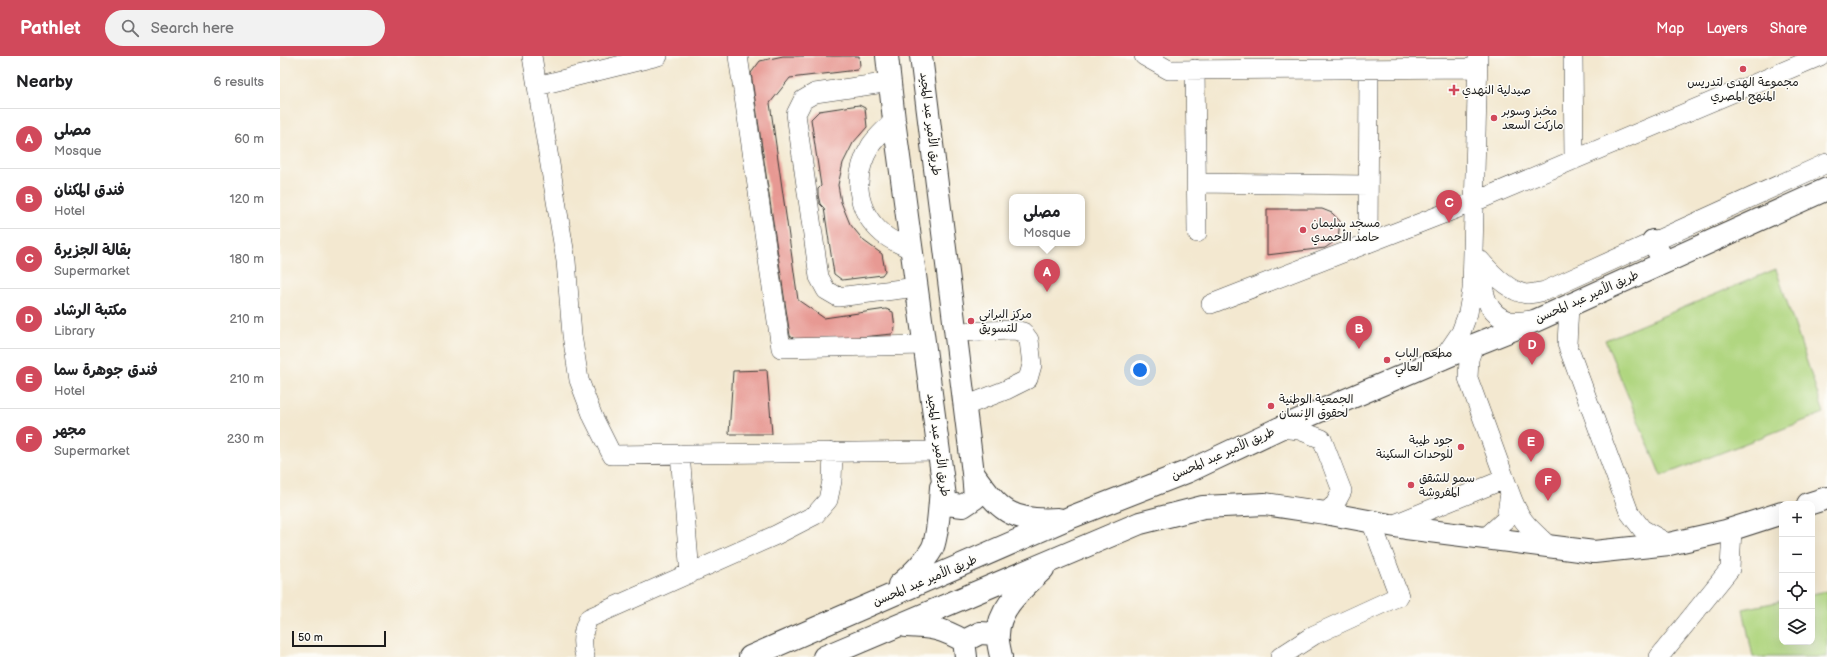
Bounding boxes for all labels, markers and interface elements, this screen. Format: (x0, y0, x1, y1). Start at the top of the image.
search box (105, 10, 385, 46)
text: Pathlet (20, 17, 81, 40)
icon: search (119, 17, 141, 39)
text: Search here (151, 19, 234, 38)
text: Map (1656, 20, 1684, 37)
text: Layers (1706, 20, 1748, 37)
text: Share (1770, 20, 1807, 37)
marker: مجموعة الهدى لتدريس المنهج المصري (1738, 64, 1748, 74)
street label: طريق الأمير عبد المجيد (916, 71, 945, 177)
text: Nearby (16, 72, 73, 92)
text: 6 results (214, 74, 264, 90)
place label: مجموعة الهدى لتدريس المنهج المصري (1687, 75, 1799, 105)
place label: صيدلية النهدي (1462, 83, 1531, 99)
marker: صيدلية النهدي (1449, 85, 1459, 95)
place label: مخبز وسوبر ماركت السعد (1501, 104, 1564, 133)
marker: مخبز وسوبر ماركت السعد (1489, 113, 1499, 123)
text: مصلى (54, 121, 91, 140)
text: A (25, 131, 33, 147)
text: 60 m (234, 131, 264, 147)
text: Mosque (54, 143, 102, 159)
text: فندق المكنان (54, 181, 125, 200)
pin: C (1436, 190, 1462, 223)
text: B (24, 191, 34, 207)
text: 120 m (229, 191, 264, 207)
popup (1009, 194, 1085, 246)
text: Hotel (54, 203, 85, 219)
text: مصلى (1023, 203, 1061, 222)
place label: مسجد سليمان حامد الأحمدي (1311, 216, 1380, 246)
text: Mosque (1023, 225, 1071, 241)
marker: مسجد سليمان حامد الأحمدي (1298, 225, 1308, 235)
text: بقالة الجزيرة (54, 241, 131, 260)
text: C (24, 251, 34, 267)
text: 180 m (229, 251, 264, 267)
pin: A (1034, 259, 1060, 292)
text: Supermarket (54, 263, 130, 279)
street label: طريق الأمير عبد المحسن (1532, 266, 1641, 327)
text: مكتبة الرشاد (54, 301, 127, 320)
place label: مركز البراني للتسويق (979, 307, 1032, 336)
text: D (24, 311, 34, 327)
text: 210 m (230, 311, 264, 327)
marker: مركز البراني للتسويق (966, 316, 976, 326)
pin: B (1346, 316, 1372, 349)
text: Library (54, 323, 95, 339)
pin: D (1519, 332, 1545, 365)
place label: مطعم الباب العالي (1395, 346, 1452, 378)
marker: مطعم الباب العالي (1382, 355, 1392, 365)
your location (1130, 360, 1150, 380)
text: فندق جوهرة سما (54, 361, 158, 380)
text: E (25, 371, 33, 387)
text: 210 m (230, 371, 264, 387)
text: Hotel (54, 383, 85, 399)
street label: طريق الأمير عبد المجيد (923, 392, 954, 498)
place label: الجمعية الوطنية لحقوق الإنسان (1279, 392, 1354, 421)
marker: الجمعية الوطنية لحقوق الإنسان (1266, 401, 1276, 411)
text: مجهر (54, 421, 86, 440)
street label: طريق الأمير عبد المحسن (1168, 423, 1277, 484)
pin: E (1518, 429, 1544, 462)
text: F (25, 431, 33, 447)
text: 230 m (227, 431, 264, 447)
place label: جود طيبة للوحدات السكينة (1376, 433, 1453, 462)
marker: جود طيبة للوحدات السكينة (1456, 442, 1466, 452)
text: Supermarket (54, 443, 130, 459)
pin: F (1535, 468, 1561, 501)
place label: سمو للشقق المفروشة (1419, 471, 1475, 500)
marker: سمو للشقق المفروشة (1406, 480, 1416, 490)
map controls (1779, 501, 1815, 645)
button: + (1779, 501, 1815, 537)
button: − (1779, 537, 1815, 573)
street label: طريق الأمير عبد المحسن (870, 551, 979, 610)
button: locate (1779, 573, 1815, 609)
button: layers (1779, 609, 1815, 645)
scale bar (292, 629, 386, 648)
text: 50 m (298, 631, 323, 644)

